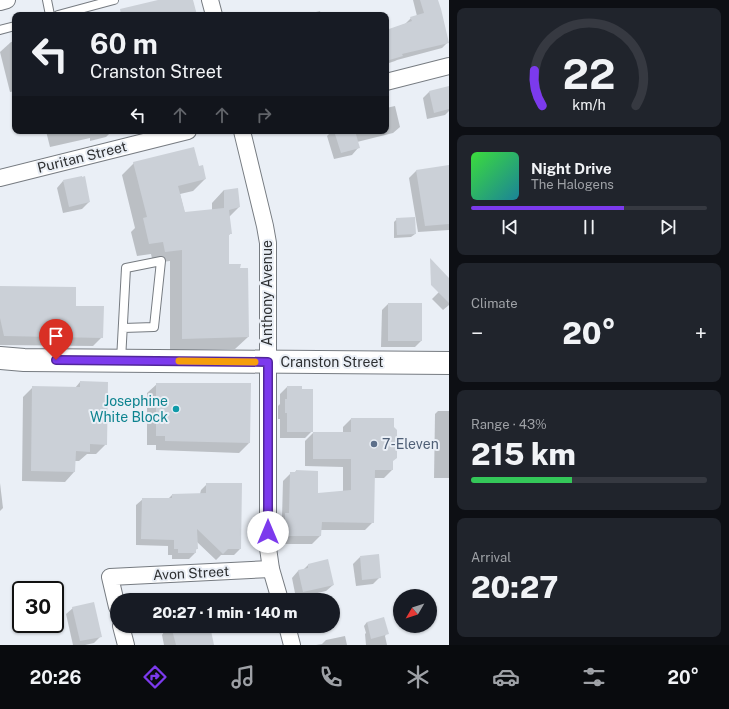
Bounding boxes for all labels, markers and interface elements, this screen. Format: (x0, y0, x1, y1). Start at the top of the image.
text: 60 m (90, 27, 158, 60)
icon: left (24, 28, 76, 80)
text: 22 (563, 49, 615, 98)
text: Cranston Street (90, 61, 223, 82)
text: km/h (572, 95, 606, 112)
icon: left (127, 104, 149, 126)
icon: ahead (169, 104, 191, 126)
icon: ahead (211, 104, 233, 126)
icon: right (253, 104, 275, 126)
street label: Puritan Street (36, 138, 128, 176)
text: Night Drive (531, 160, 612, 177)
text: The Halogens (531, 177, 614, 192)
icon: previous (499, 216, 521, 238)
icon: pause (578, 216, 600, 238)
icon: next (657, 216, 679, 238)
street label: Anthony Avenue (259, 240, 275, 346)
text: Climate (471, 296, 518, 311)
text: 20° (562, 315, 616, 351)
pin (39, 319, 73, 360)
text: − (471, 320, 483, 346)
text: + (695, 320, 707, 346)
icon: arrive (45, 325, 67, 347)
street label: Cranston Street (280, 354, 384, 370)
place label: Josephine White Block (90, 393, 168, 425)
marker: Josephine White Block (171, 404, 181, 414)
text: Range · 43% (471, 417, 547, 432)
place label: 7-Eleven (382, 436, 439, 452)
text: 215 km (471, 436, 576, 472)
marker: 7-Eleven (369, 439, 379, 449)
position arrow (247, 511, 289, 553)
text: Arrival (471, 550, 511, 565)
street label: Avon Street (152, 563, 230, 583)
text: 20:27 (471, 569, 558, 605)
speed limit sign: 30 (12, 581, 64, 633)
north arrow (393, 589, 437, 633)
map controls (393, 589, 437, 633)
text: 20:27 · 1 min · 140 m (153, 604, 297, 621)
icon: directions (141, 663, 169, 691)
icon: music (229, 663, 257, 691)
icon: phone (317, 663, 345, 691)
icon: climate (404, 663, 432, 691)
icon: car (492, 663, 520, 691)
icon: filters (580, 663, 608, 691)
text: 20:26 (30, 667, 81, 688)
text: 20° (667, 667, 699, 688)

